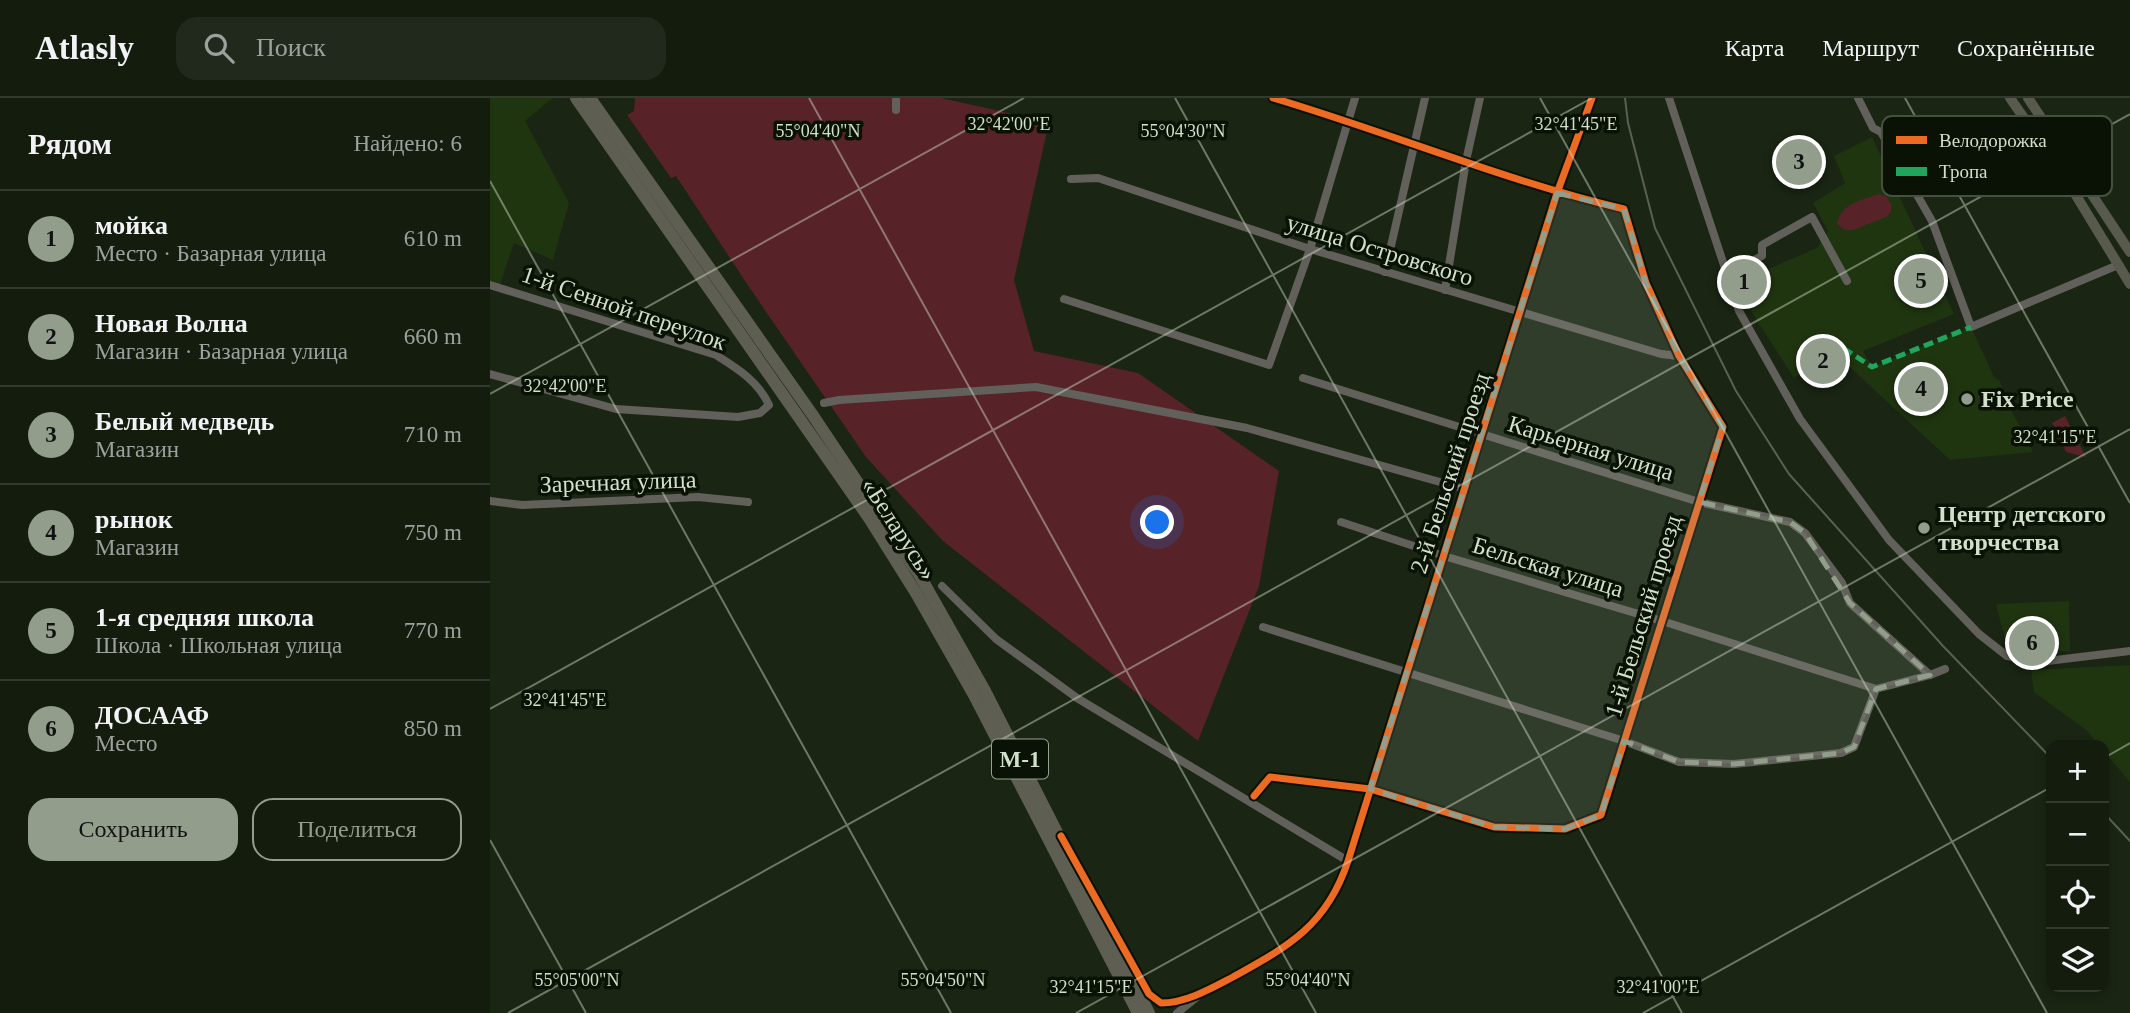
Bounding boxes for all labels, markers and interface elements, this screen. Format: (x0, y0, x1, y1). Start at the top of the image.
search box (176, 17, 666, 80)
icon: search (200, 29, 238, 67)
text: Atlasly (35, 30, 134, 66)
text: Поиск (256, 33, 326, 62)
text: Карта (1725, 35, 1784, 61)
text: Маршрут (1822, 35, 1919, 61)
text: Сохранённые (1957, 35, 2095, 61)
text: 32°42'00"E (968, 114, 1050, 134)
text: 32°41'45"E (1535, 114, 1617, 134)
legend (1882, 116, 2112, 196)
text: 55°04'40"N (776, 121, 860, 141)
text: 55°04'30"N (1141, 121, 1225, 141)
text: Рядом (28, 127, 112, 160)
text: Велодорожка (1939, 130, 2047, 151)
text: Найдено: 6 (354, 131, 462, 156)
pin: 3 (1776, 136, 1822, 188)
text: Тропа (1939, 161, 1988, 182)
street label: улица Островского (1284, 209, 1476, 291)
text: мойка (95, 211, 168, 240)
text: 1 (45, 226, 57, 251)
text: 610 m (404, 226, 462, 251)
text: Место · Базарная улица (95, 241, 326, 266)
pin: 5 (1898, 255, 1944, 307)
pin: 1 (1721, 256, 1767, 308)
street label: 1-й Сенной переулок (518, 261, 730, 355)
text: Новая Волна (95, 309, 248, 338)
text: 2 (45, 324, 57, 349)
text: 660 m (404, 324, 462, 349)
pin: 2 (1800, 335, 1846, 387)
text: Магазин · Базарная улица (95, 339, 348, 364)
pin: 4 (1898, 363, 1944, 415)
street label: 2-й Бельский проезд (1405, 369, 1495, 577)
text: 32°42'00"E (524, 376, 606, 396)
place label: Fix Price (1981, 386, 2074, 412)
marker: Fix Price (1959, 391, 1975, 407)
text: Белый медведь (95, 407, 274, 436)
street label: Карьерная улица (1505, 410, 1677, 486)
text: 3 (45, 422, 57, 447)
text: 710 m (404, 422, 462, 447)
text: 32°41'15"E (2014, 427, 2096, 447)
text: Магазин (95, 437, 179, 462)
street label: Заречная улица (539, 466, 697, 498)
street label: «Беларусь» (856, 473, 942, 585)
place label: Центр детского творчества (1938, 501, 2106, 555)
text: рынок (95, 505, 173, 534)
your location (1140, 505, 1174, 539)
street label: 1-й Бельский проезд (1600, 512, 1686, 720)
text: 4 (45, 520, 57, 545)
text: 750 m (404, 520, 462, 545)
marker: Центр детского творчества (1916, 520, 1932, 536)
street label: Бельская улица (1469, 532, 1627, 602)
text: Магазин (95, 535, 179, 560)
text: 1-я средняя школа (95, 603, 314, 632)
pin: 6 (2009, 617, 2055, 669)
text: 5 (45, 618, 57, 643)
text: 770 m (404, 618, 462, 643)
text: Школа · Школьная улица (95, 633, 342, 658)
text: 32°41'45"E (524, 690, 606, 710)
text: ДОСААФ (95, 701, 209, 730)
text: 6 (45, 716, 57, 741)
text: 850 m (404, 716, 462, 741)
text: Место (95, 731, 157, 756)
road number: М-1 (992, 740, 1048, 778)
map controls (2046, 740, 2109, 992)
button: + (2046, 740, 2109, 803)
button: Сохранить (28, 798, 238, 861)
button: Поделиться (252, 798, 462, 861)
button: − (2046, 803, 2109, 866)
button: locate (2046, 866, 2109, 929)
button: layers (2046, 929, 2109, 992)
text: 55°05'00"N (535, 970, 619, 990)
text: 55°04'50"N (901, 970, 985, 990)
text: 55°04'40"N (1266, 970, 1350, 990)
text: 32°41'15"E (1050, 977, 1132, 997)
text: 32°41'00"E (1617, 977, 1699, 997)

